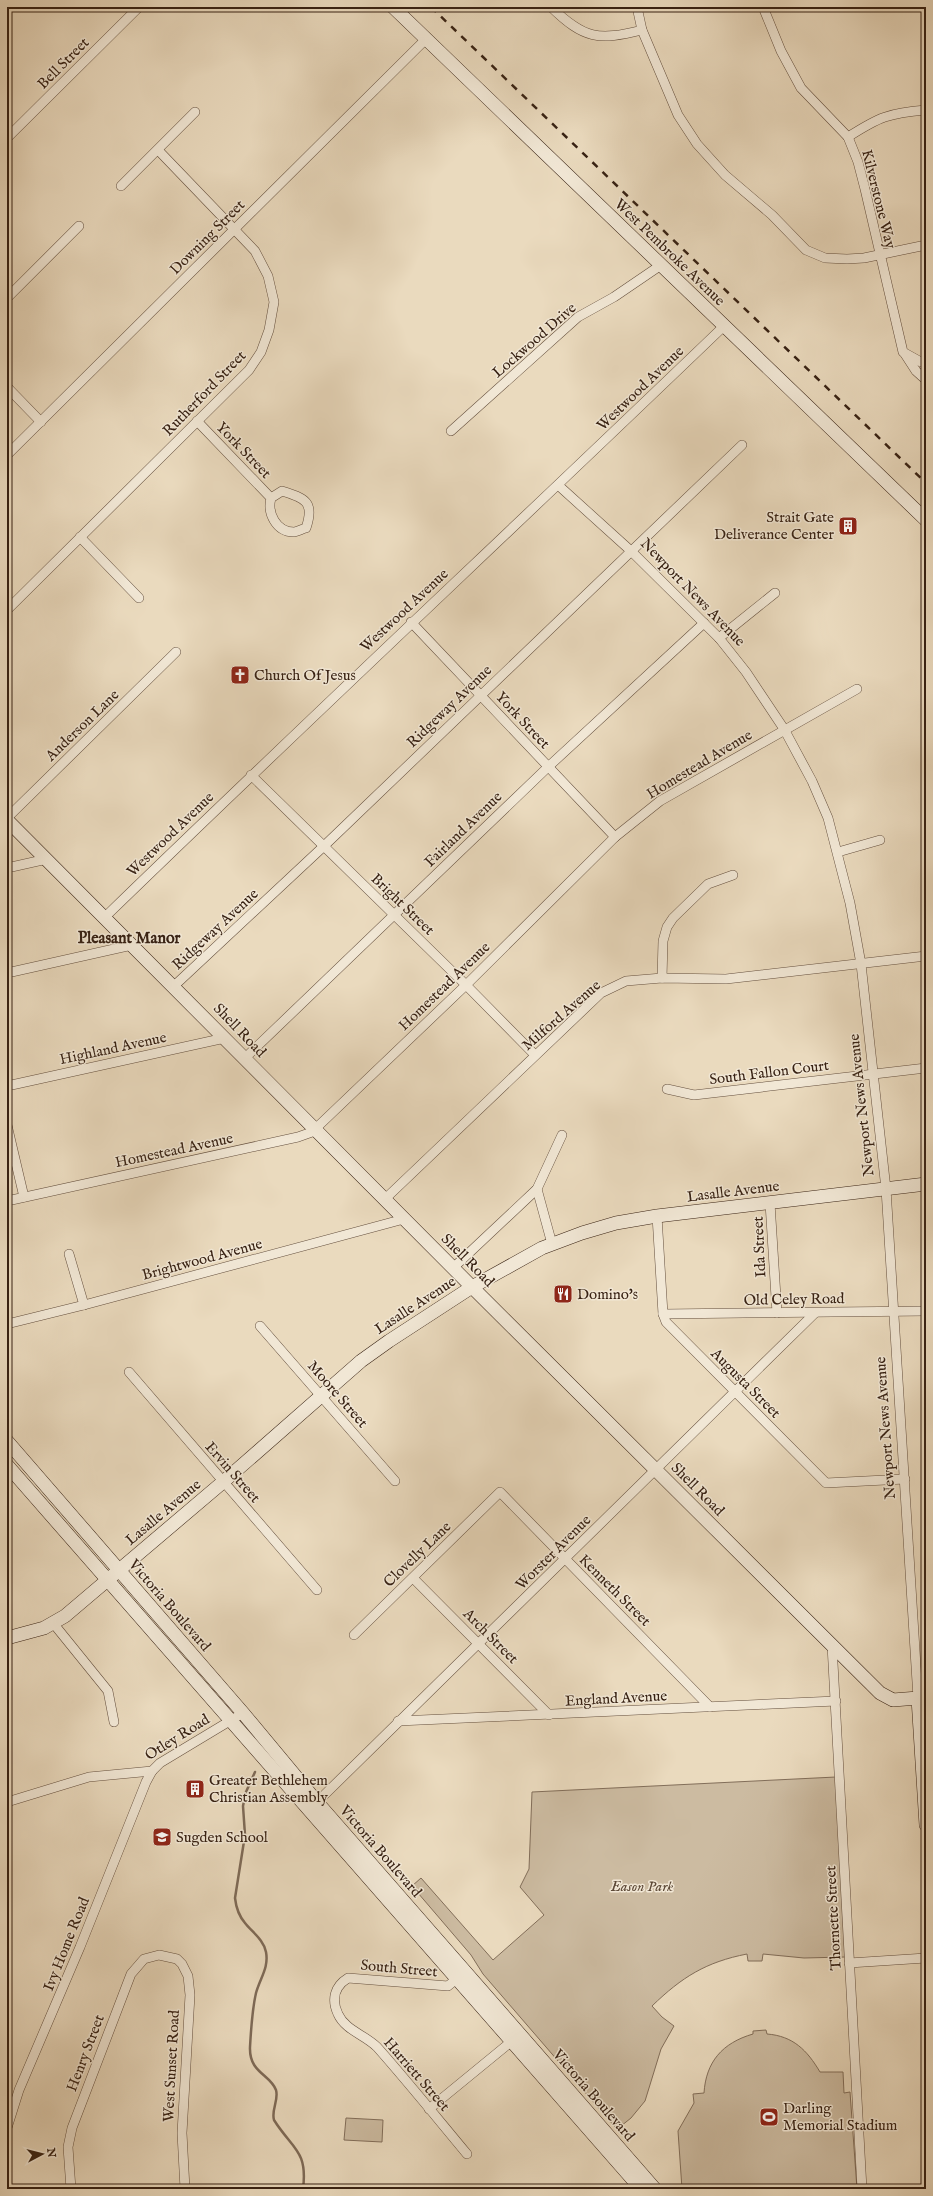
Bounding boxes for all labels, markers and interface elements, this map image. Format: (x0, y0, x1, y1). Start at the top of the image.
street label: Bell Street (33, 33, 93, 93)
street label: Kilverstone Way (857, 148, 900, 251)
street label: West Pembroke Avenue (610, 195, 729, 310)
street label: Downing Street (166, 196, 249, 279)
street label: Lockwood Drive (488, 299, 580, 382)
street label: Westwood Avenue (593, 342, 688, 435)
street label: Rutherford Street (159, 346, 250, 440)
street label: York Street (212, 418, 275, 483)
place label: Strait Gate Deliverance Center (714, 508, 834, 544)
building icon: Strait Gate Deliverance Center (837, 515, 859, 537)
street label: Newport News Avenue (636, 534, 749, 651)
street label: Westwood Avenue (356, 565, 453, 656)
street label: Ridgeway Avenue (403, 661, 496, 752)
church icon: Church Of Jesus (229, 664, 251, 686)
place label: Church Of Jesus (254, 666, 356, 685)
street label: Anderson Lane (41, 685, 123, 766)
street label: York Street (491, 688, 554, 753)
street label: Homestead Avenue (643, 725, 756, 803)
street label: Fairland Avenue (420, 787, 506, 871)
street label: Westwood Avenue (123, 788, 218, 881)
street label: Bright Street (367, 869, 438, 939)
street label: Ridgeway Avenue (168, 884, 262, 974)
district label: Pleasant Manor (78, 929, 181, 949)
street label: Homestead Avenue (395, 938, 494, 1035)
street label: Milford Avenue (518, 976, 605, 1055)
street label: Shell Road (209, 999, 271, 1062)
street label: Highland Avenue (58, 1028, 168, 1069)
street label: Newport News Avenue (845, 1033, 878, 1177)
street label: South Fallon Court (708, 1056, 830, 1089)
street label: Homestead Avenue (113, 1129, 235, 1172)
street label: Lasalle Avenue (686, 1176, 781, 1207)
street label: Ida Street (748, 1216, 771, 1278)
street label: Shell Road (437, 1230, 499, 1292)
street label: Brightwood Avenue (140, 1234, 264, 1285)
street label: Lasalle Avenue (371, 1272, 460, 1339)
restaurant icon: Domino's (552, 1283, 574, 1305)
place label: Domino's (577, 1285, 638, 1304)
street label: Old Celey Road (743, 1289, 846, 1310)
street label: Augusta Street (706, 1344, 785, 1422)
street label: Newport News Avenue (871, 1356, 900, 1500)
street label: Moore Street (303, 1357, 372, 1432)
street label: Ervin Street (201, 1438, 264, 1507)
street label: Shell Road (667, 1459, 729, 1521)
street label: Lasalle Avenue (122, 1475, 205, 1550)
street label: Worster Avenue (512, 1511, 595, 1594)
street label: Clovelly Lane (380, 1517, 455, 1591)
street label: Kenneth Street (575, 1550, 655, 1630)
street label: Victoria Boulevard (124, 1555, 215, 1656)
street label: Arch Street (458, 1604, 522, 1668)
street label: England Avenue (564, 1686, 668, 1711)
street label: Otley Road (141, 1709, 214, 1765)
place label: Greater Bethlehem Christian Assembly (209, 1771, 328, 1807)
building icon: Greater Bethlehem Christian Assembly (184, 1778, 206, 1800)
street label: Victoria Boulevard (335, 1801, 426, 1902)
school or university icon: Sugden School (151, 1826, 173, 1848)
place label: Sugden School (176, 1828, 269, 1847)
street label: Thornette Street (821, 1865, 846, 1971)
park label: Eason Park (610, 1877, 673, 1896)
street label: Ivy Home Road (39, 1893, 94, 1994)
street label: South Street (360, 1956, 438, 1981)
street label: West Sunset Road (159, 2009, 184, 2122)
street label: Henry Street (62, 2012, 109, 2094)
street label: Harriett Street (379, 2033, 454, 2115)
street label: Victoria Boulevard (548, 2045, 639, 2146)
place label: Darling Memorial Stadium (783, 2099, 898, 2135)
sports icon: Darling Memorial Stadium (758, 2106, 780, 2128)
north arrow (22, 2134, 62, 2174)
text: N (43, 2146, 59, 2159)

